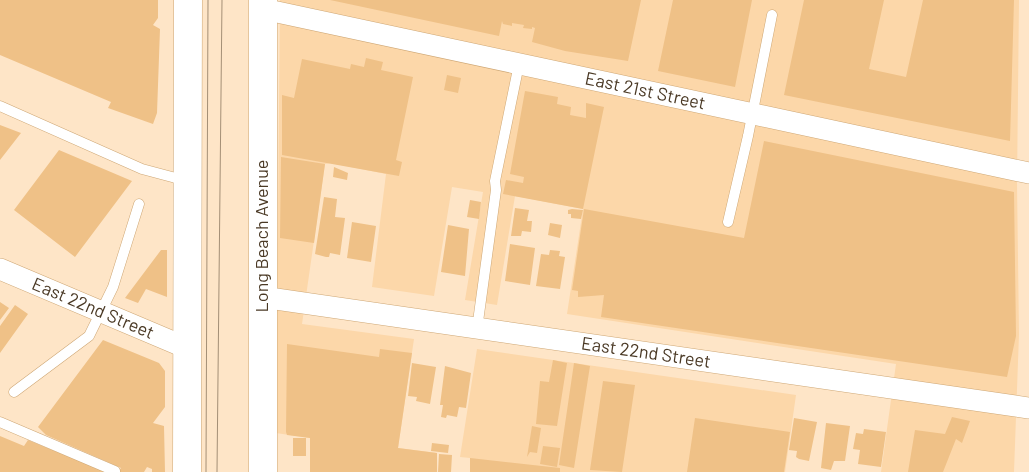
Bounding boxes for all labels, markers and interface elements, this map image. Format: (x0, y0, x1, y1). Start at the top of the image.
street label: East 21st Street (583, 66, 708, 113)
street label: Long Beach Avenue (250, 160, 272, 312)
street label: East 22nd Street (29, 272, 158, 343)
street label: East 22nd Street (580, 331, 712, 372)

